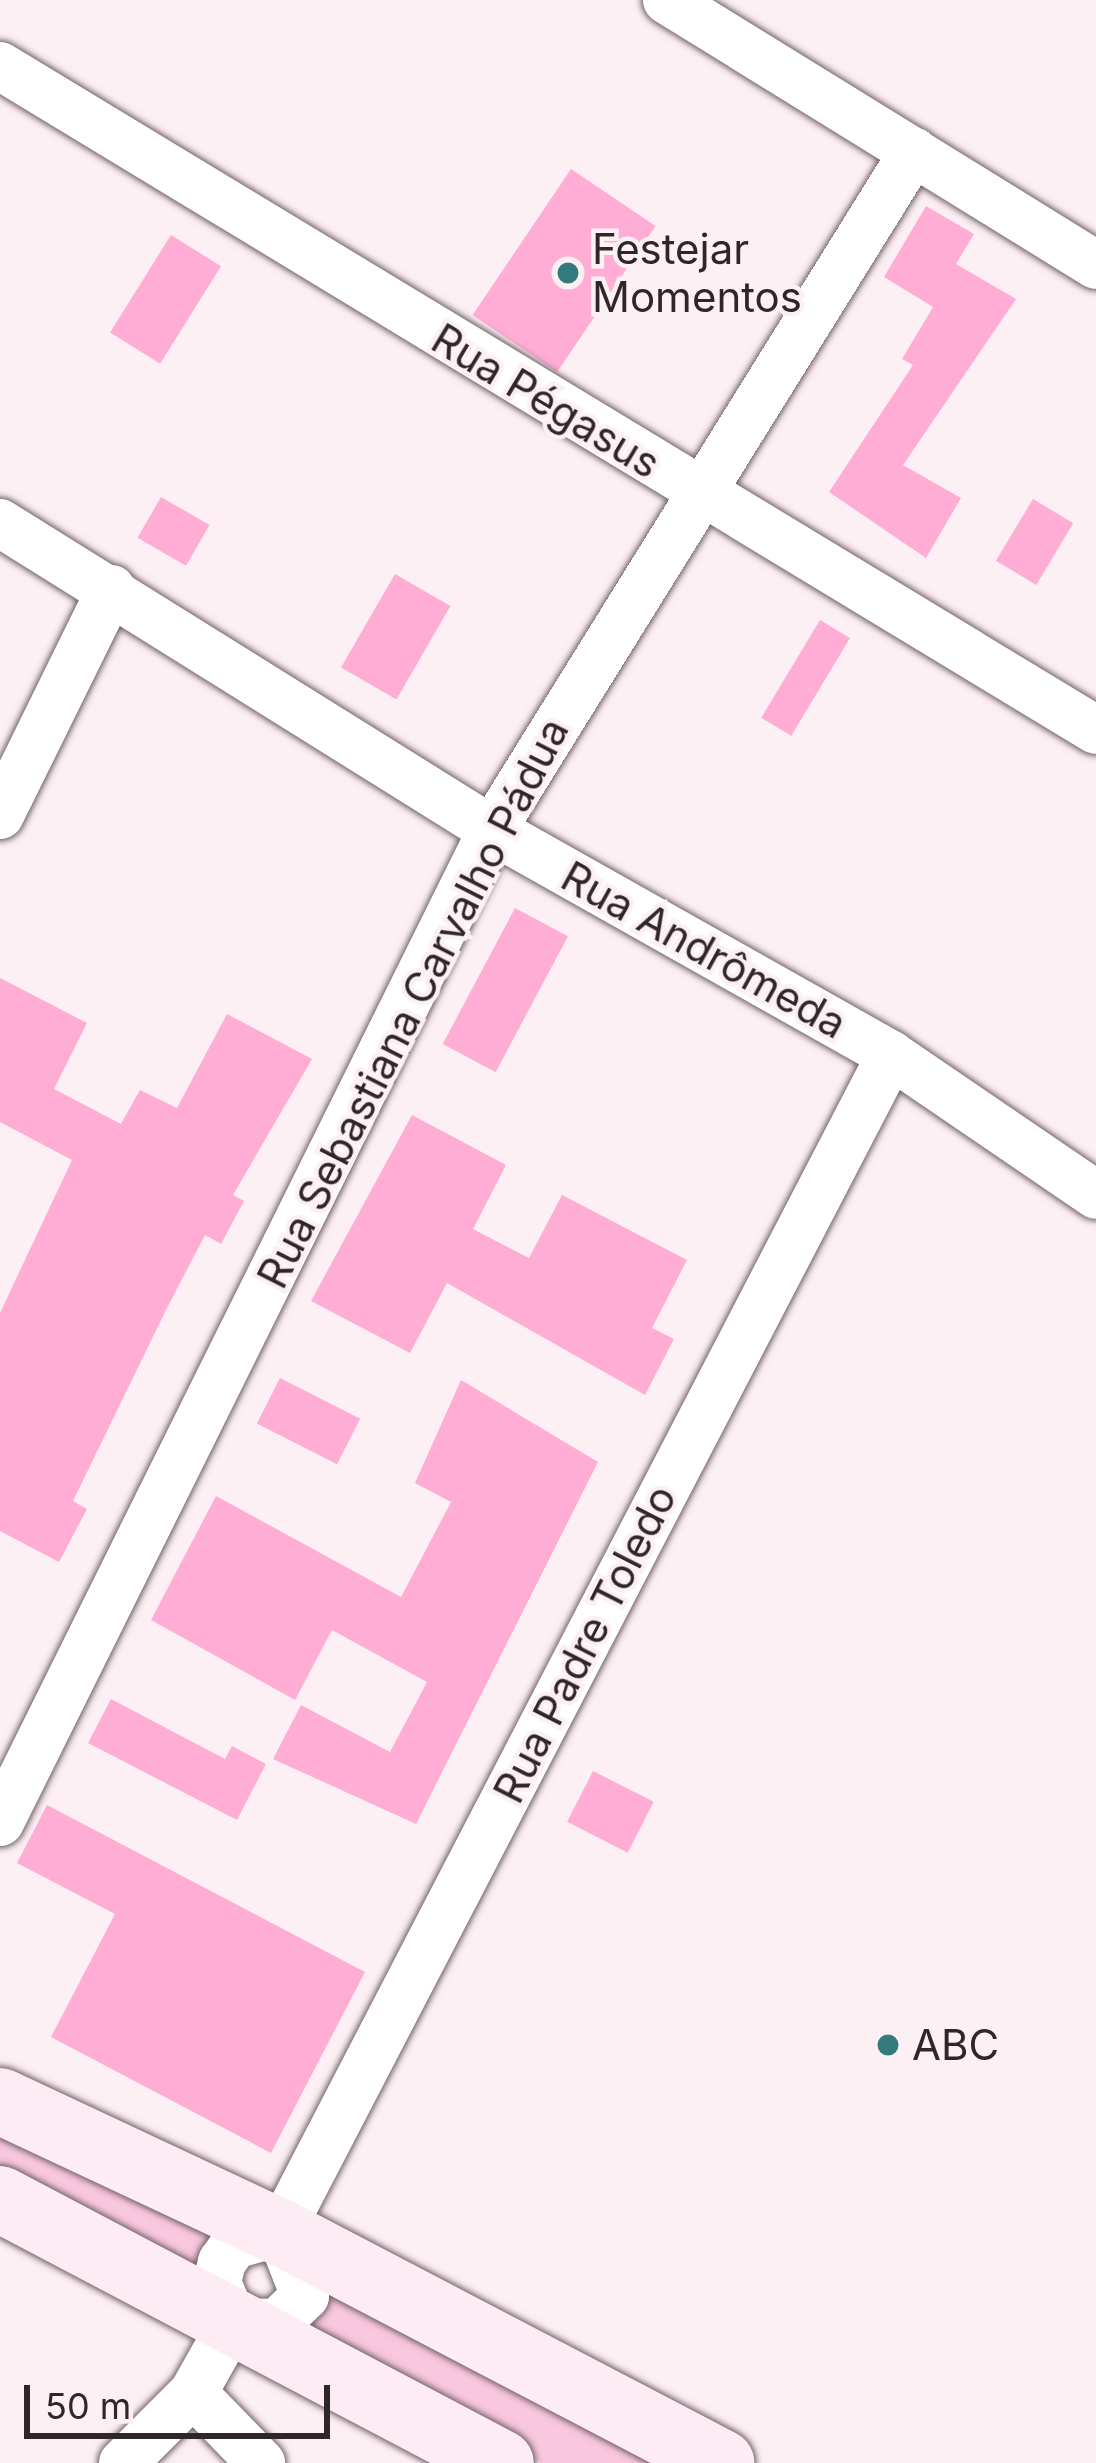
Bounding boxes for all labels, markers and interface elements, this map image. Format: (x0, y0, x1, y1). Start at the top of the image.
place label: Festejar Momentos (592, 224, 802, 322)
marker: Festejar Momentos (555, 260, 581, 286)
street label: Rua Pégasus (423, 313, 669, 489)
street label: Rua Sebastiana Carvalho Pádua (247, 710, 579, 1296)
street label: Rua Andrômeda (553, 851, 855, 1049)
street label: Rua Padre Toledo (483, 1477, 687, 1811)
place label: ABC (912, 2020, 999, 2070)
marker: ABC (875, 2032, 901, 2058)
scale bar (30, 2361, 336, 2435)
text: 50 m (45, 2384, 131, 2428)

